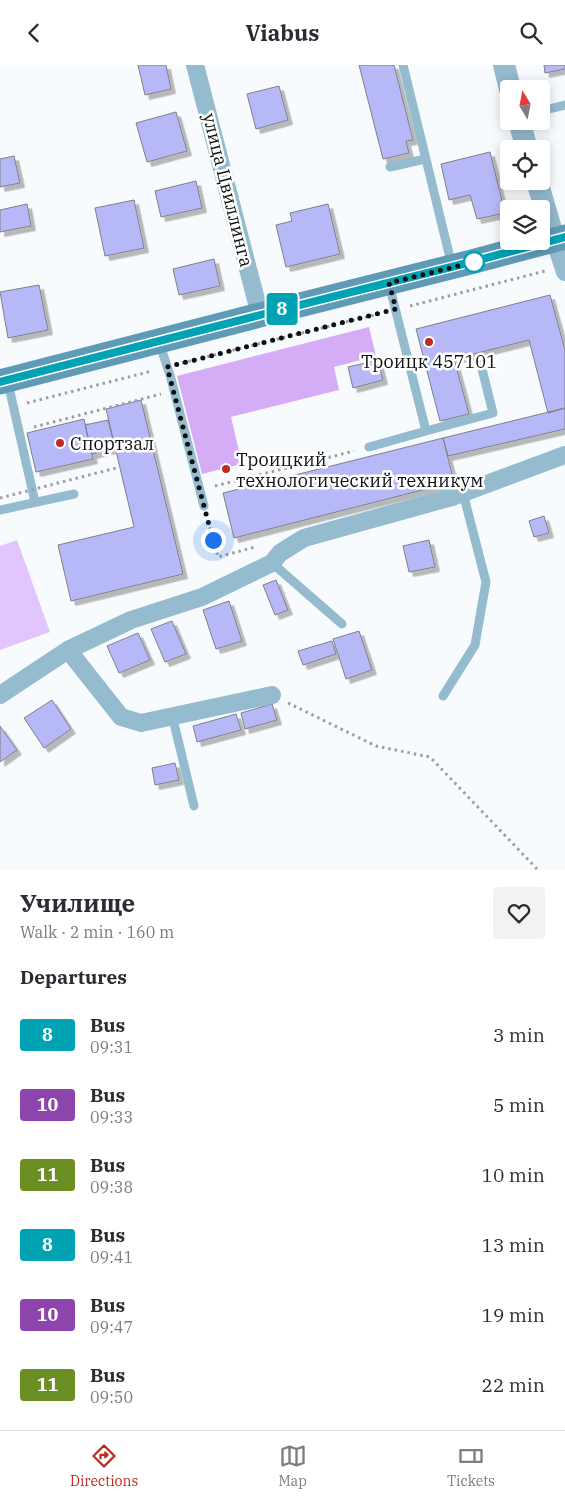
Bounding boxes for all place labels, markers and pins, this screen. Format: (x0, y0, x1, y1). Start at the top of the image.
unlabelled marker (463, 251, 485, 273)
marker: Троицк 457101 (423, 336, 435, 348)
place label: Троицк 457101 (361, 350, 497, 373)
place label: Спортзал (70, 432, 154, 455)
marker: Спортзал (54, 437, 66, 449)
place label: Троицкий технологический техникум (236, 448, 484, 492)
marker: Троицкий технологический техникум (220, 463, 232, 475)

